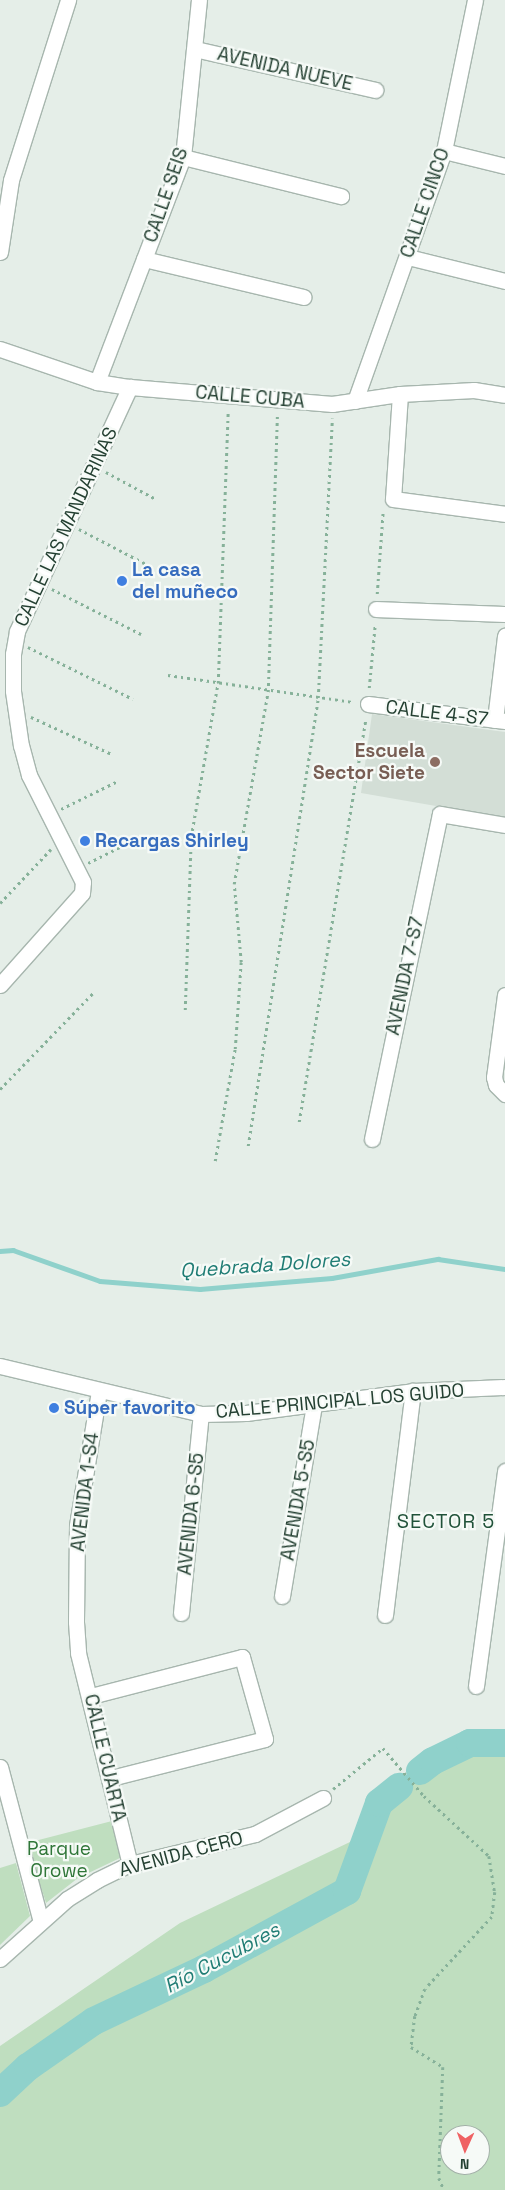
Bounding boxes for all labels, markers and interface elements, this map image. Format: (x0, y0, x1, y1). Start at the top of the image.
street label: AVENIDA NUEVE (215, 42, 355, 96)
street label: CALLE SEIS (139, 144, 193, 246)
street label: CALLE CINCO (396, 145, 454, 261)
street label: CALLE CUBA (194, 381, 306, 413)
street label: CALLE LAS MANDARINAS (10, 424, 122, 630)
place label: La casa del muñeco (132, 559, 238, 603)
marker: La casa del muñeco (116, 575, 128, 587)
street label: CALLE 4-S7 (384, 695, 490, 731)
place label: Escuela Sector Siete (313, 740, 425, 784)
marker: Escuela Sector Siete (429, 756, 441, 768)
place label: Recargas Shirley (95, 830, 249, 852)
marker: Recargas Shirley (79, 835, 91, 847)
street label: AVENIDA 7-S7 (381, 915, 429, 1037)
water label: Quebrada Dolores (179, 1247, 351, 1283)
street label: CALLE PRINCIPAL LOS GUIDO (215, 1379, 465, 1423)
place label: Súper favorito (64, 1397, 196, 1419)
marker: Súper favorito (48, 1402, 60, 1414)
street label: AVENIDA 1-S4 (66, 1431, 104, 1553)
street label: AVENIDA 5-S5 (276, 1437, 320, 1563)
street label: AVENIDA 6-S5 (173, 1452, 209, 1576)
district label: SECTOR 5 (396, 1509, 496, 1533)
street label: CALLE CUARTA (79, 1692, 131, 1824)
street label: AVENIDA CERO (116, 1826, 246, 1882)
park label: Parque Orowe (27, 1838, 91, 1882)
water label: Río Cucubres (160, 1918, 284, 1998)
north arrow (440, 2125, 490, 2175)
text: N (460, 2155, 470, 2173)

